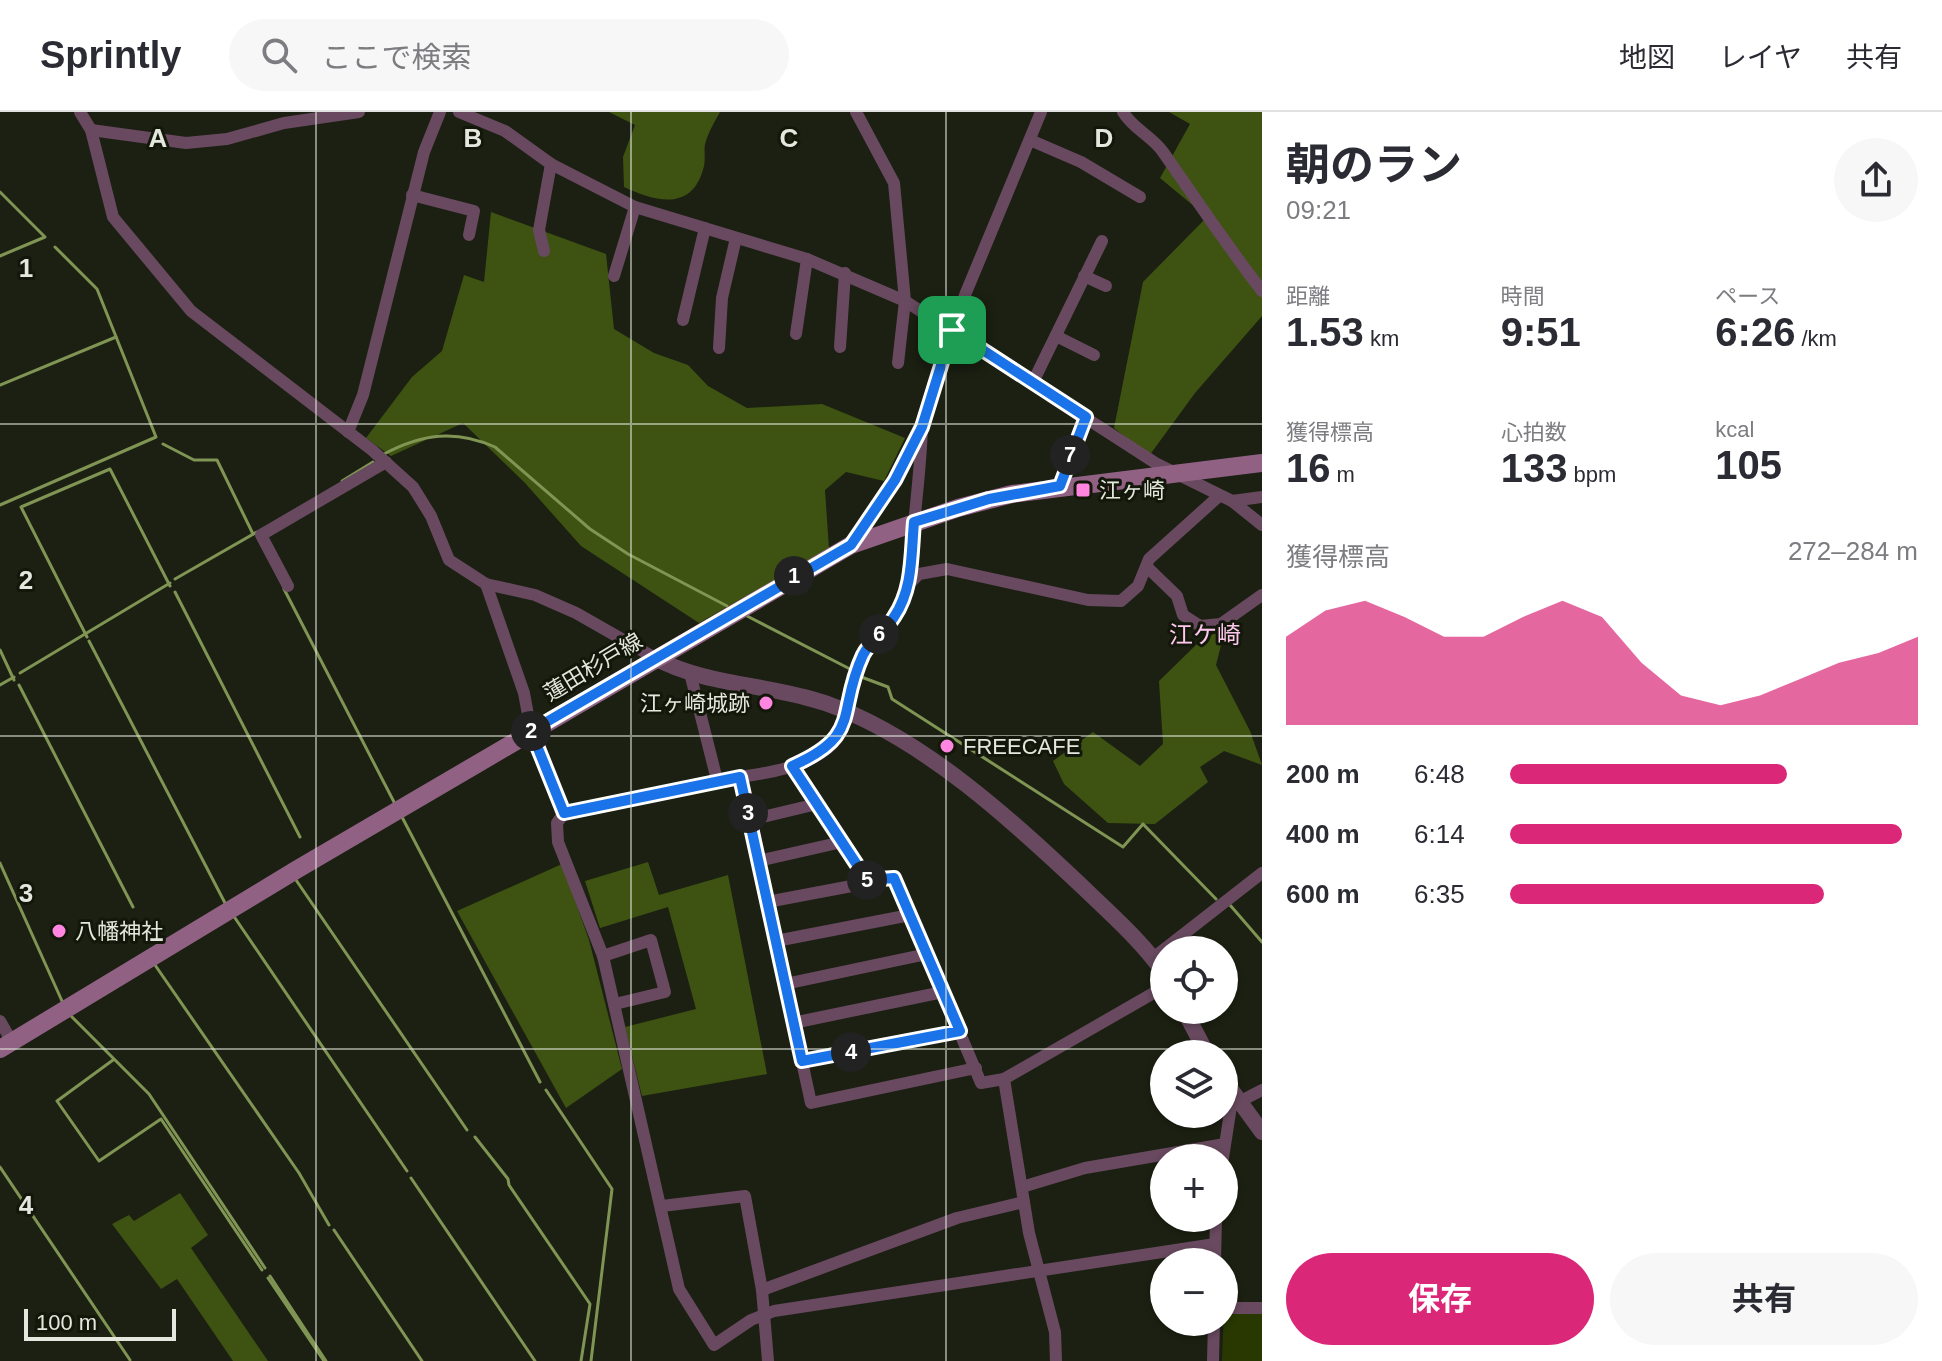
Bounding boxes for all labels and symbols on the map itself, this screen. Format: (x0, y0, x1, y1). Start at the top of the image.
text: A (149, 123, 168, 153)
text: B (464, 123, 482, 153)
text: C (780, 123, 799, 153)
text: D (1095, 123, 1113, 153)
text: 1 (19, 253, 33, 283)
pin (918, 296, 986, 364)
pin: 7 (1050, 435, 1090, 475)
place label: 江ヶ崎 (1099, 478, 1165, 503)
marker: 江ヶ崎 (1074, 481, 1092, 499)
pin: 1 (774, 556, 814, 596)
text: 2 (19, 565, 33, 595)
pin: 6 (859, 614, 899, 654)
district label: 江ケ崎 (1169, 621, 1241, 648)
street label: 蓮田杉戸線 (539, 628, 647, 706)
place label: 江ヶ崎城跡 (640, 691, 750, 716)
marker: 江ヶ崎城跡 (757, 694, 775, 712)
pin: 2 (511, 711, 551, 751)
place label: FREECAFE (963, 734, 1080, 759)
marker: FREECAFE (938, 737, 956, 755)
pin: 3 (728, 793, 768, 833)
pin: 5 (847, 860, 887, 900)
text: 3 (19, 878, 33, 908)
place label: 八幡神社 (75, 919, 163, 944)
marker: 八幡神社 (50, 922, 68, 940)
pin: 4 (831, 1032, 871, 1072)
text: 4 (19, 1190, 34, 1220)
scale bar (24, 1305, 176, 1341)

